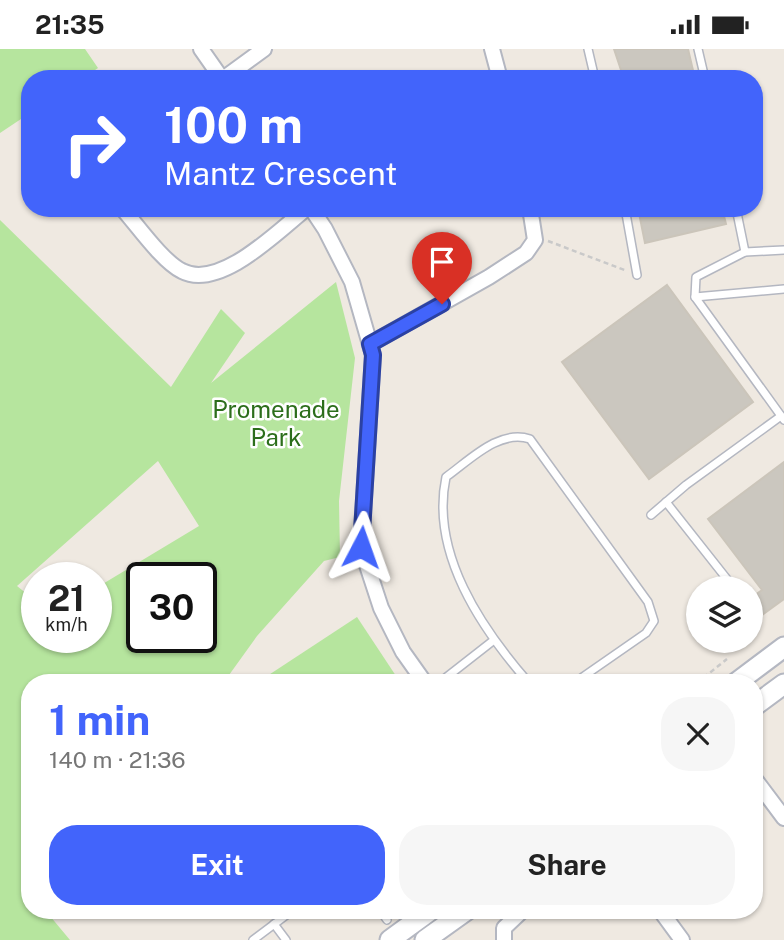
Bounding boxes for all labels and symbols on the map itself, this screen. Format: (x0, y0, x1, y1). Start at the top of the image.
pin (412, 232, 472, 304)
park label: Promenade Park (212, 395, 340, 451)
position arrow (324, 510, 398, 584)
speed limit sign: 30 (126, 562, 217, 653)

